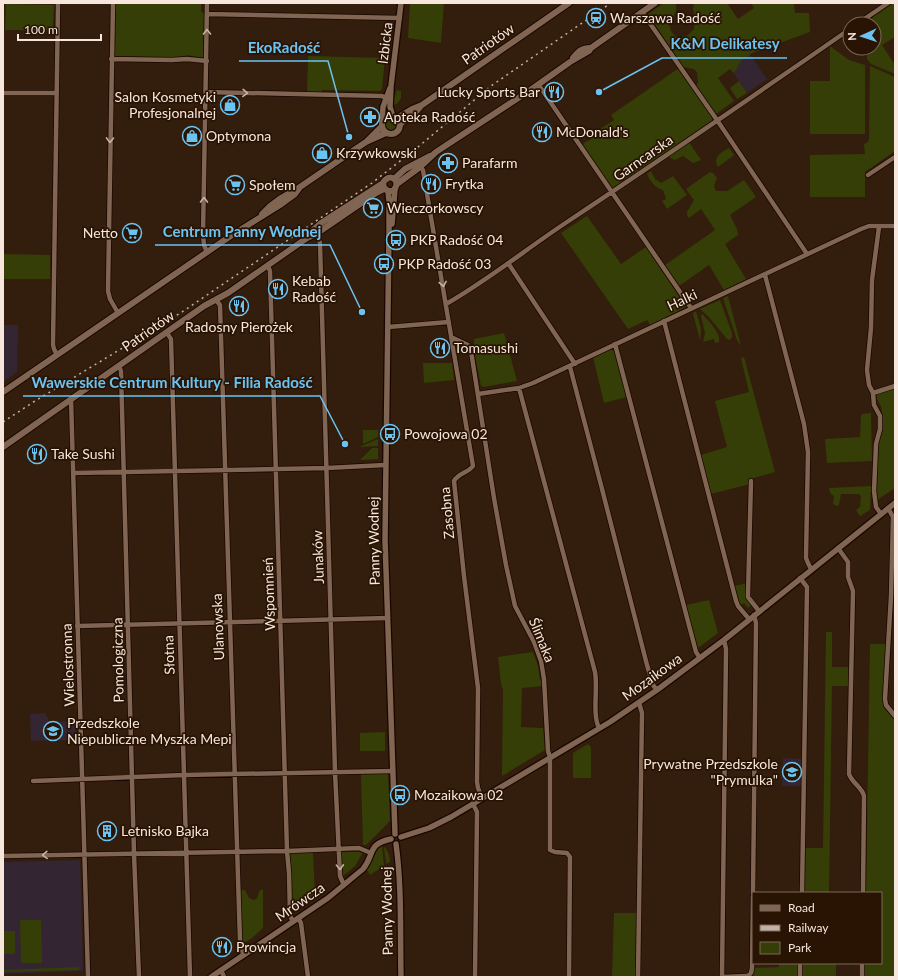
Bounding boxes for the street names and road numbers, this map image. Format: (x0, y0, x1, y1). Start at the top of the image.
street label: Patriotów (458, 19, 517, 68)
street label: Izbicka (374, 21, 396, 65)
street label: Garncarska (610, 131, 676, 184)
street label: Halki (664, 285, 700, 314)
street label: Patriotów (118, 306, 177, 355)
street label: Zasobna (436, 486, 457, 540)
street label: Panny Wodnej (364, 496, 383, 586)
street label: Junaków (308, 530, 327, 584)
street label: Wspomnień (259, 557, 278, 631)
street label: Ulanowska (208, 593, 227, 661)
street label: Ślimaka (526, 615, 559, 665)
street label: Pomologiczna (108, 617, 127, 703)
street label: Wielostronna (58, 623, 77, 707)
street label: Słotna (159, 635, 178, 675)
street label: Mozaikowa (619, 649, 685, 704)
street label: Panny Wodnej (377, 866, 396, 956)
street label: Mrówcza (272, 878, 328, 925)

